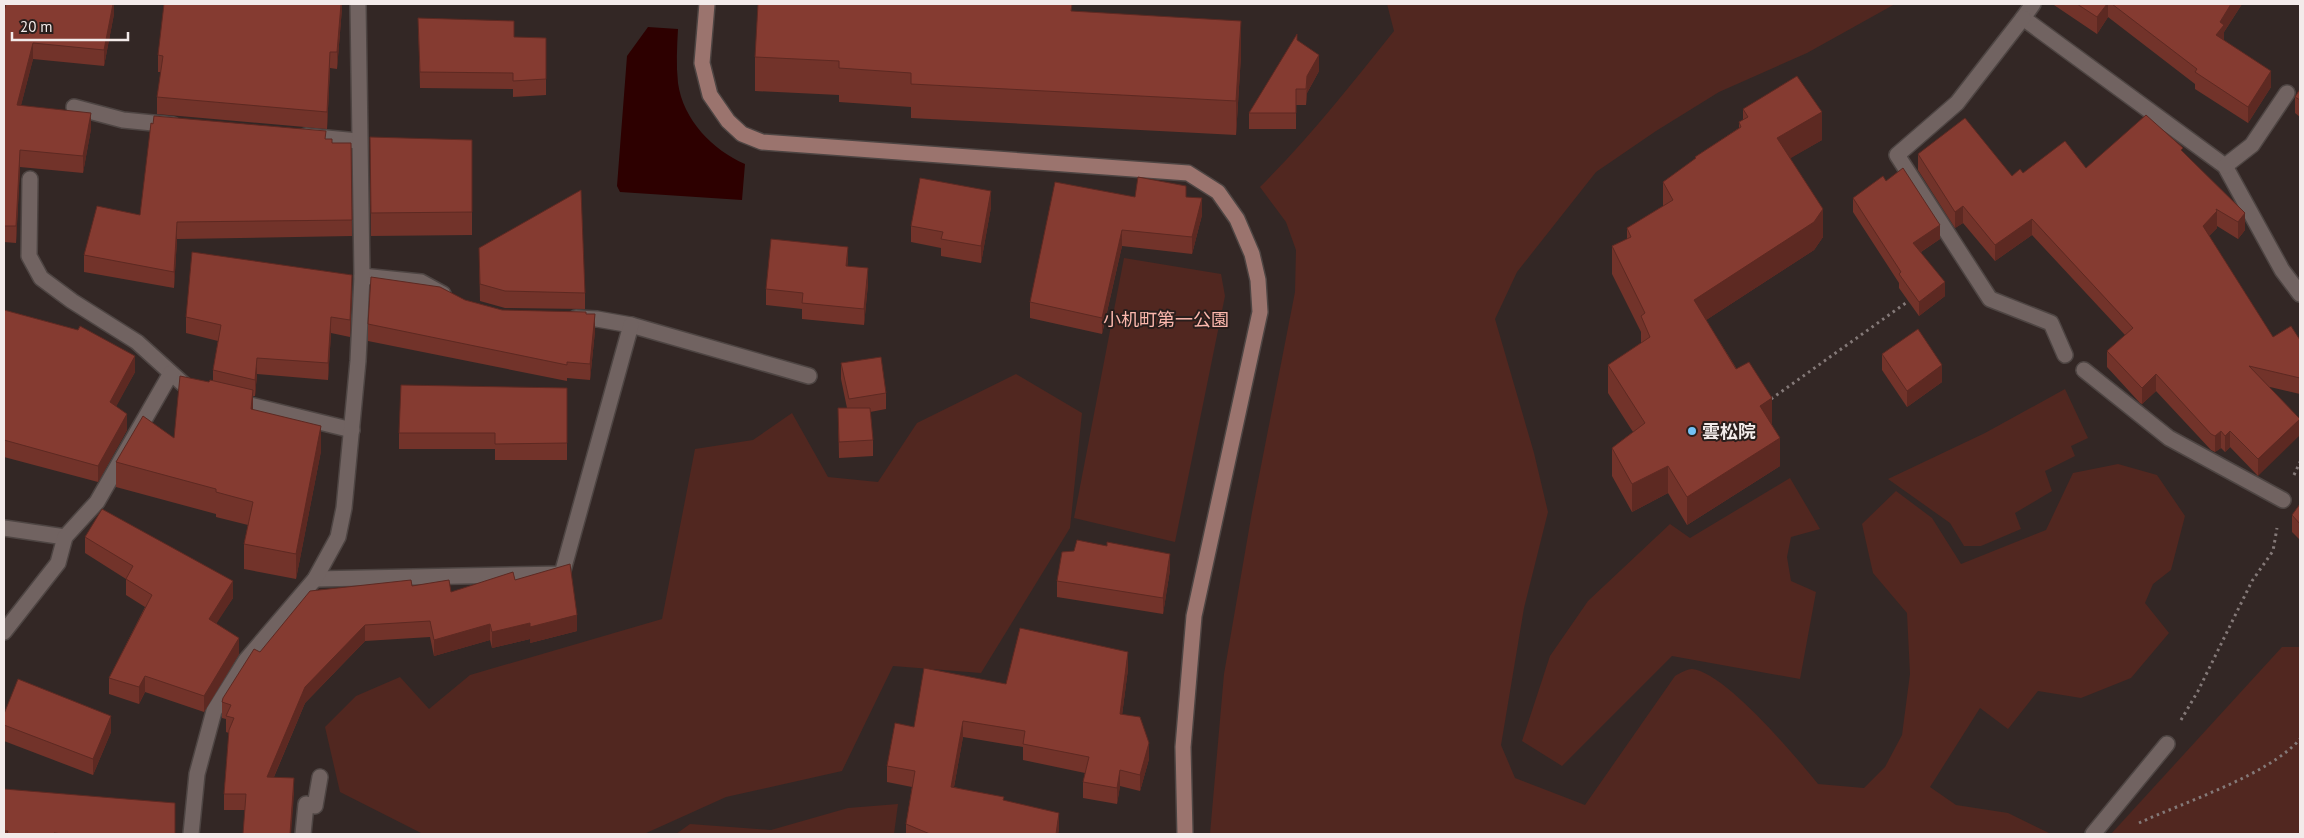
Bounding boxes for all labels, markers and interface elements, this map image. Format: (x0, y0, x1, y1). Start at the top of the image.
scale bar (12, 10, 129, 42)
text: 20 m (20, 17, 53, 36)
park label: 小机町第一公園 (1103, 308, 1229, 331)
place label: 雲松院 (1702, 420, 1756, 443)
marker: 雲松院 (1686, 425, 1698, 437)

